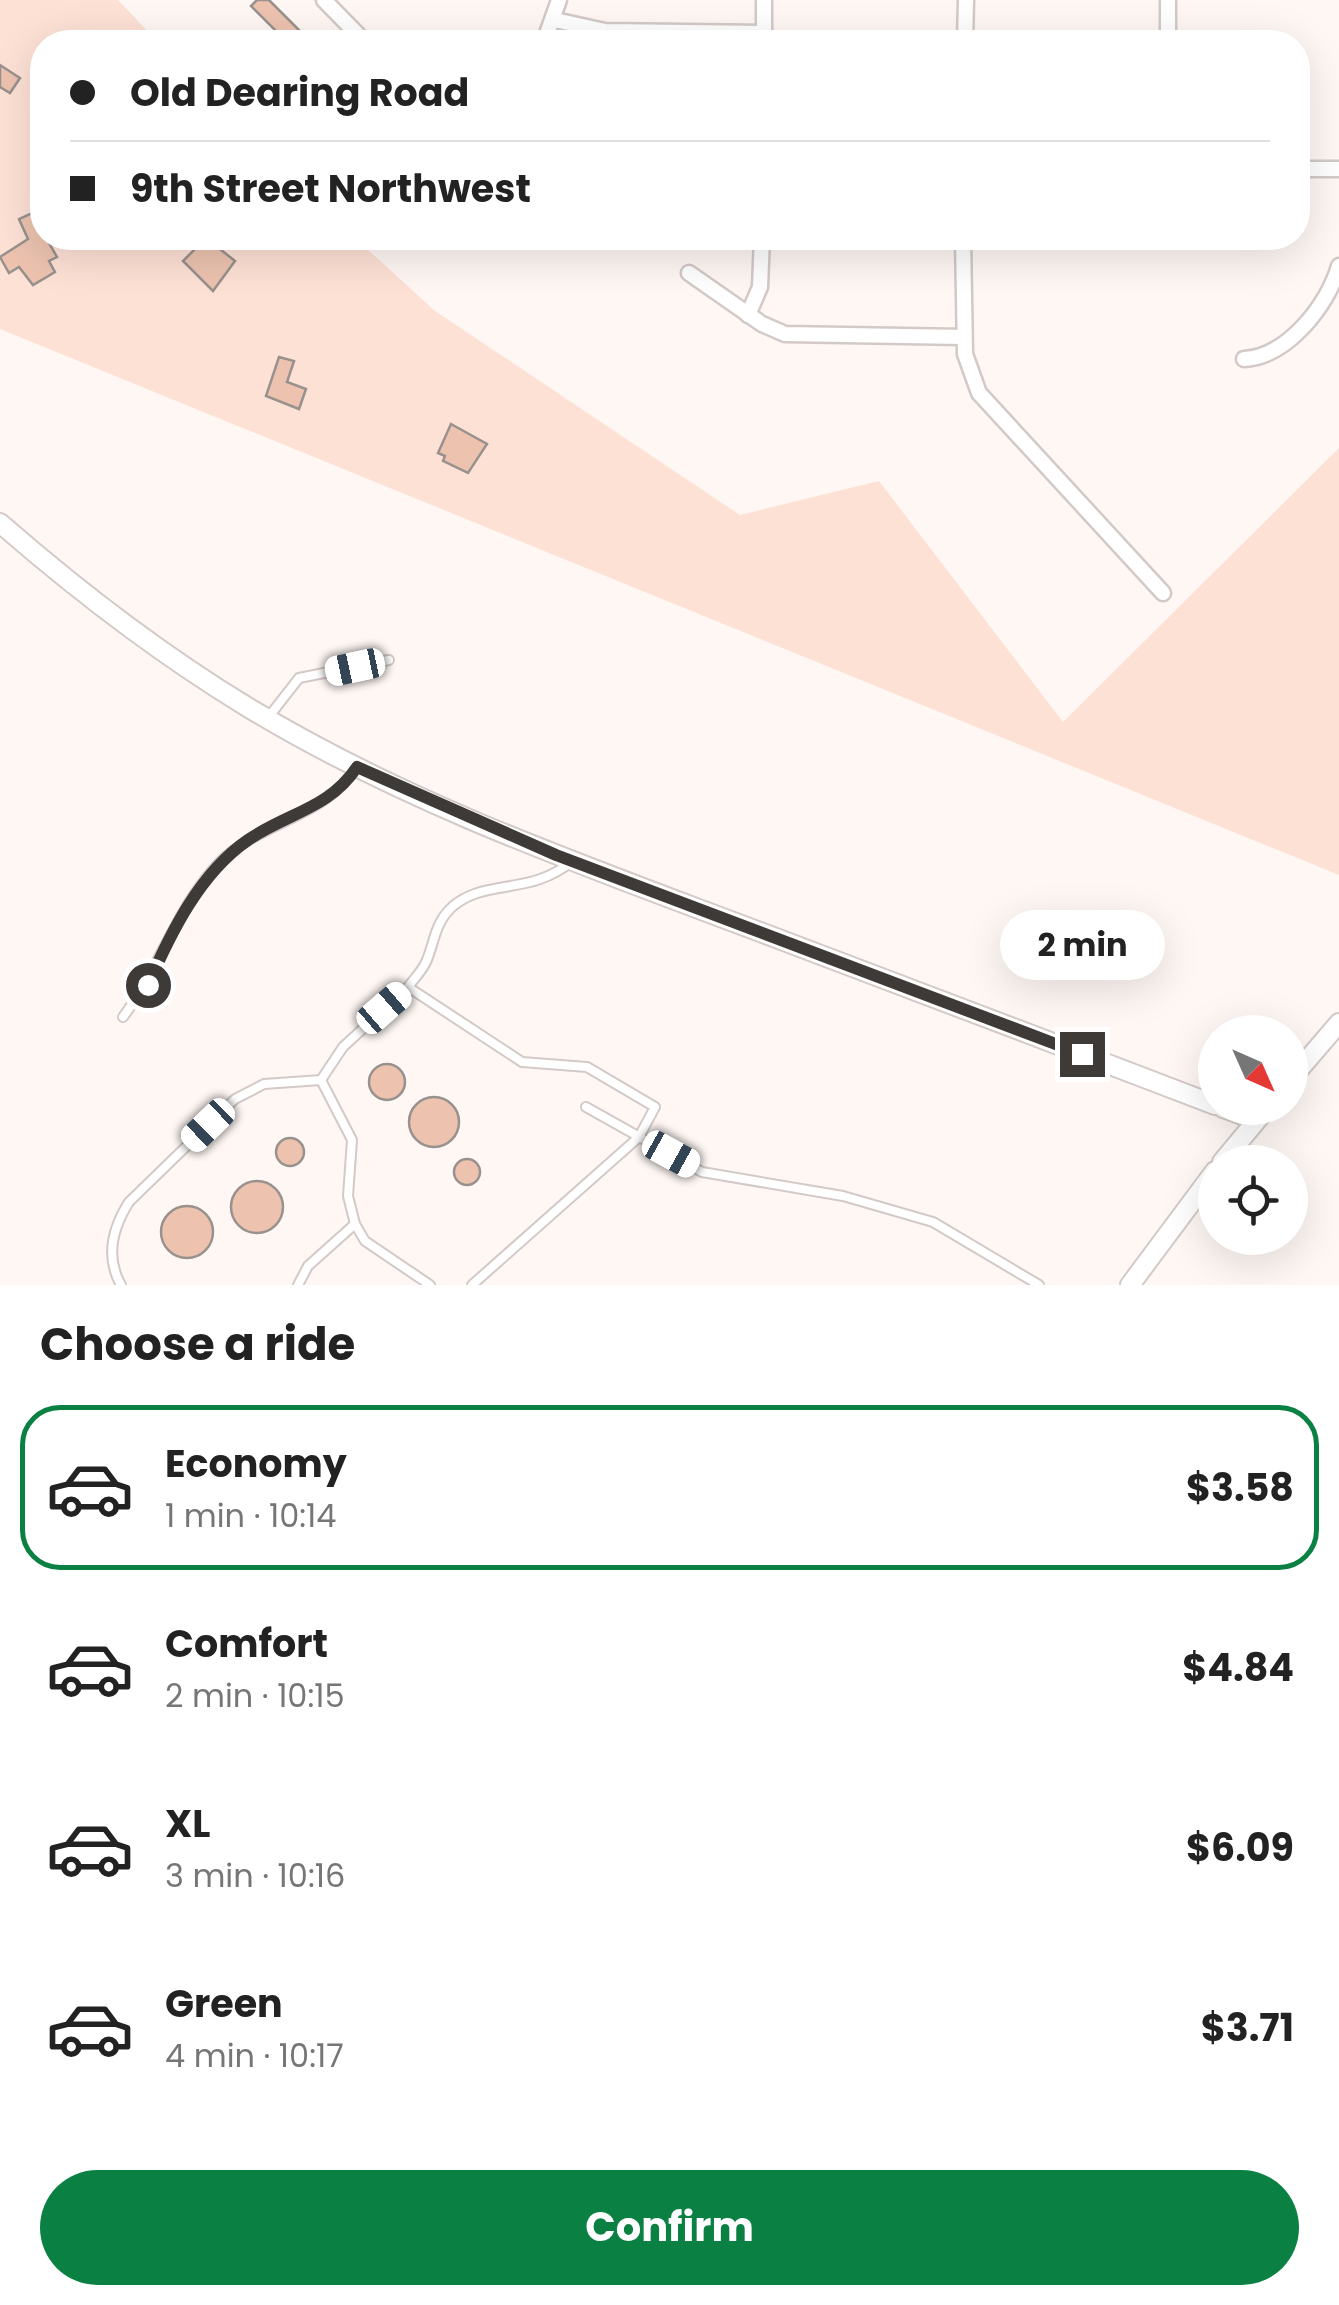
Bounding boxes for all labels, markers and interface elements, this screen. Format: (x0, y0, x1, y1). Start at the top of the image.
text: Old Dearing Road (130, 66, 469, 119)
text: 9th Street Northwest (130, 162, 531, 215)
car (323, 646, 387, 688)
callout: 2 min (1000, 909, 1164, 979)
text: 2 min (1038, 922, 1127, 967)
route start (126, 963, 171, 1008)
car (352, 977, 416, 1039)
north arrow (1198, 1015, 1308, 1125)
map controls (1198, 1015, 1308, 1255)
route end (1060, 1032, 1105, 1077)
car (176, 1093, 240, 1157)
car (637, 1126, 705, 1182)
button: locate (1198, 1145, 1308, 1255)
text: Choose a ride (40, 1313, 355, 1376)
text: Economy (165, 1437, 347, 1490)
icon: car (45, 1443, 135, 1533)
text: $3.58 (1186, 1461, 1294, 1514)
text: 1 min · 10:14 (165, 1493, 337, 1538)
text: Comfort (165, 1617, 328, 1670)
icon: car (45, 1623, 135, 1713)
text: $4.84 (1182, 1641, 1294, 1694)
text: 2 min · 10:15 (165, 1673, 345, 1718)
text: XL (165, 1797, 210, 1850)
icon: car (45, 1803, 135, 1893)
text: $6.09 (1186, 1821, 1294, 1874)
text: 3 min · 10:16 (165, 1853, 345, 1898)
text: Green (165, 1977, 283, 2030)
icon: car (45, 1983, 135, 2073)
text: $3.71 (1201, 2001, 1294, 2054)
text: 4 min · 10:17 (165, 2033, 344, 2078)
button: Confirm (40, 2170, 1299, 2285)

